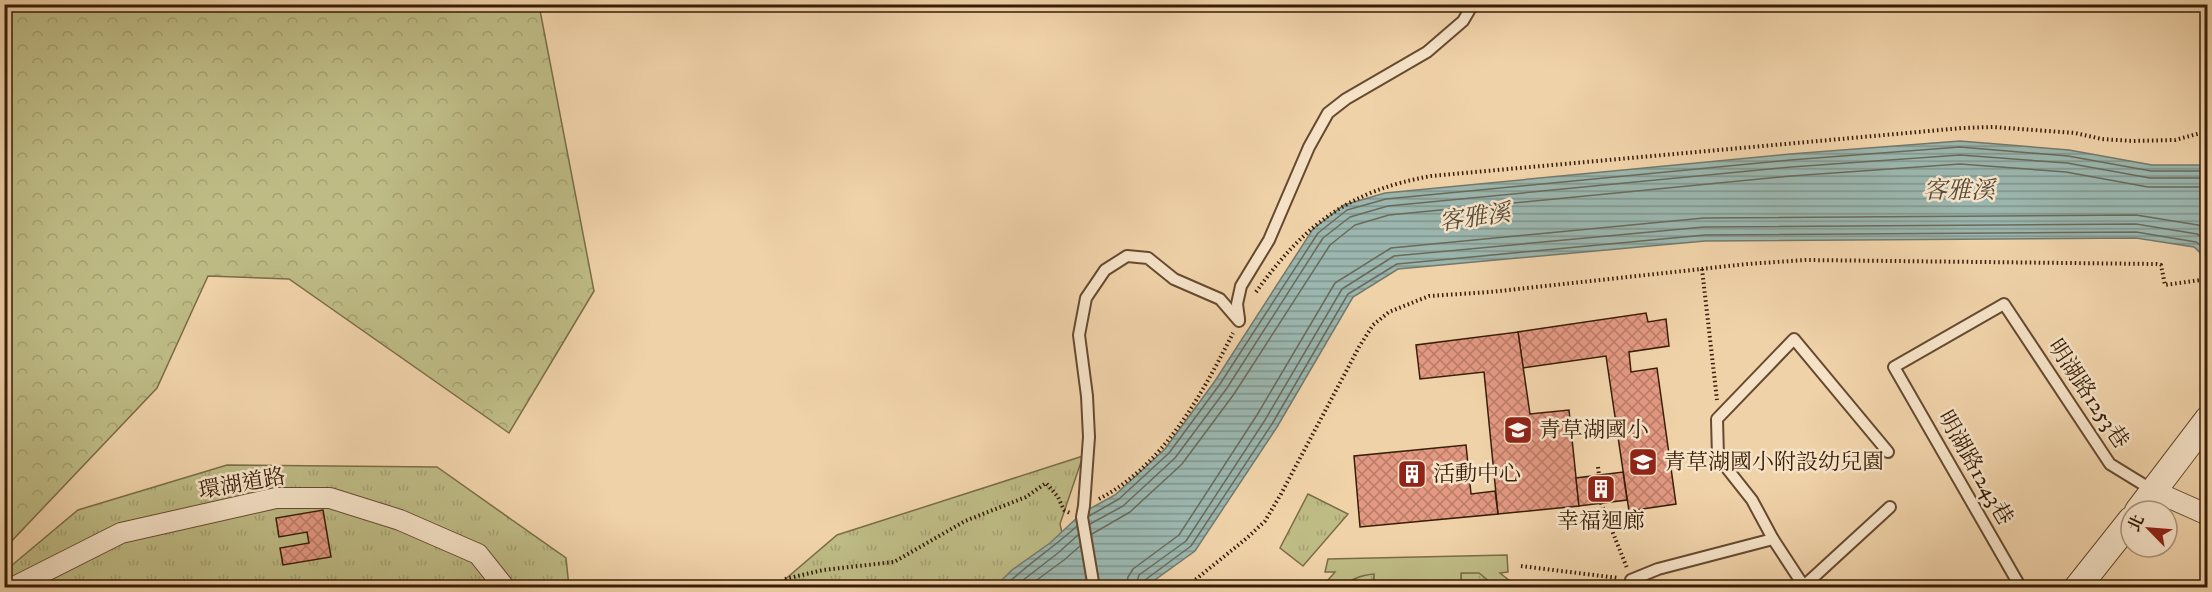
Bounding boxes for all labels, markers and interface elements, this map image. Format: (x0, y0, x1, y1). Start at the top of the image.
water label: 客雅溪 (1923, 176, 1998, 206)
water label: 客雅溪 (1437, 198, 1516, 238)
street label: 明湖路1253巷 (2042, 334, 2134, 454)
street label: 明湖路1243巷 (1931, 406, 2019, 530)
school or university icon: 青草湖國小 (1502, 414, 1534, 446)
place label: 青草湖國小 (1539, 417, 1649, 444)
school or university icon: 青草湖國小附設幼兒園 (1627, 446, 1659, 478)
place label: 青草湖國小附設幼兒園 (1664, 449, 1884, 476)
building icon: 活動中心 (1396, 458, 1428, 490)
place label: 活動中心 (1433, 461, 1521, 488)
street label: 環湖道路 (196, 463, 288, 505)
building icon: 幸福迴廊 (1585, 473, 1617, 505)
north arrow (2119, 499, 2179, 559)
place label: 幸福迴廊 (1557, 508, 1645, 535)
text: 北 (2124, 512, 2149, 535)

